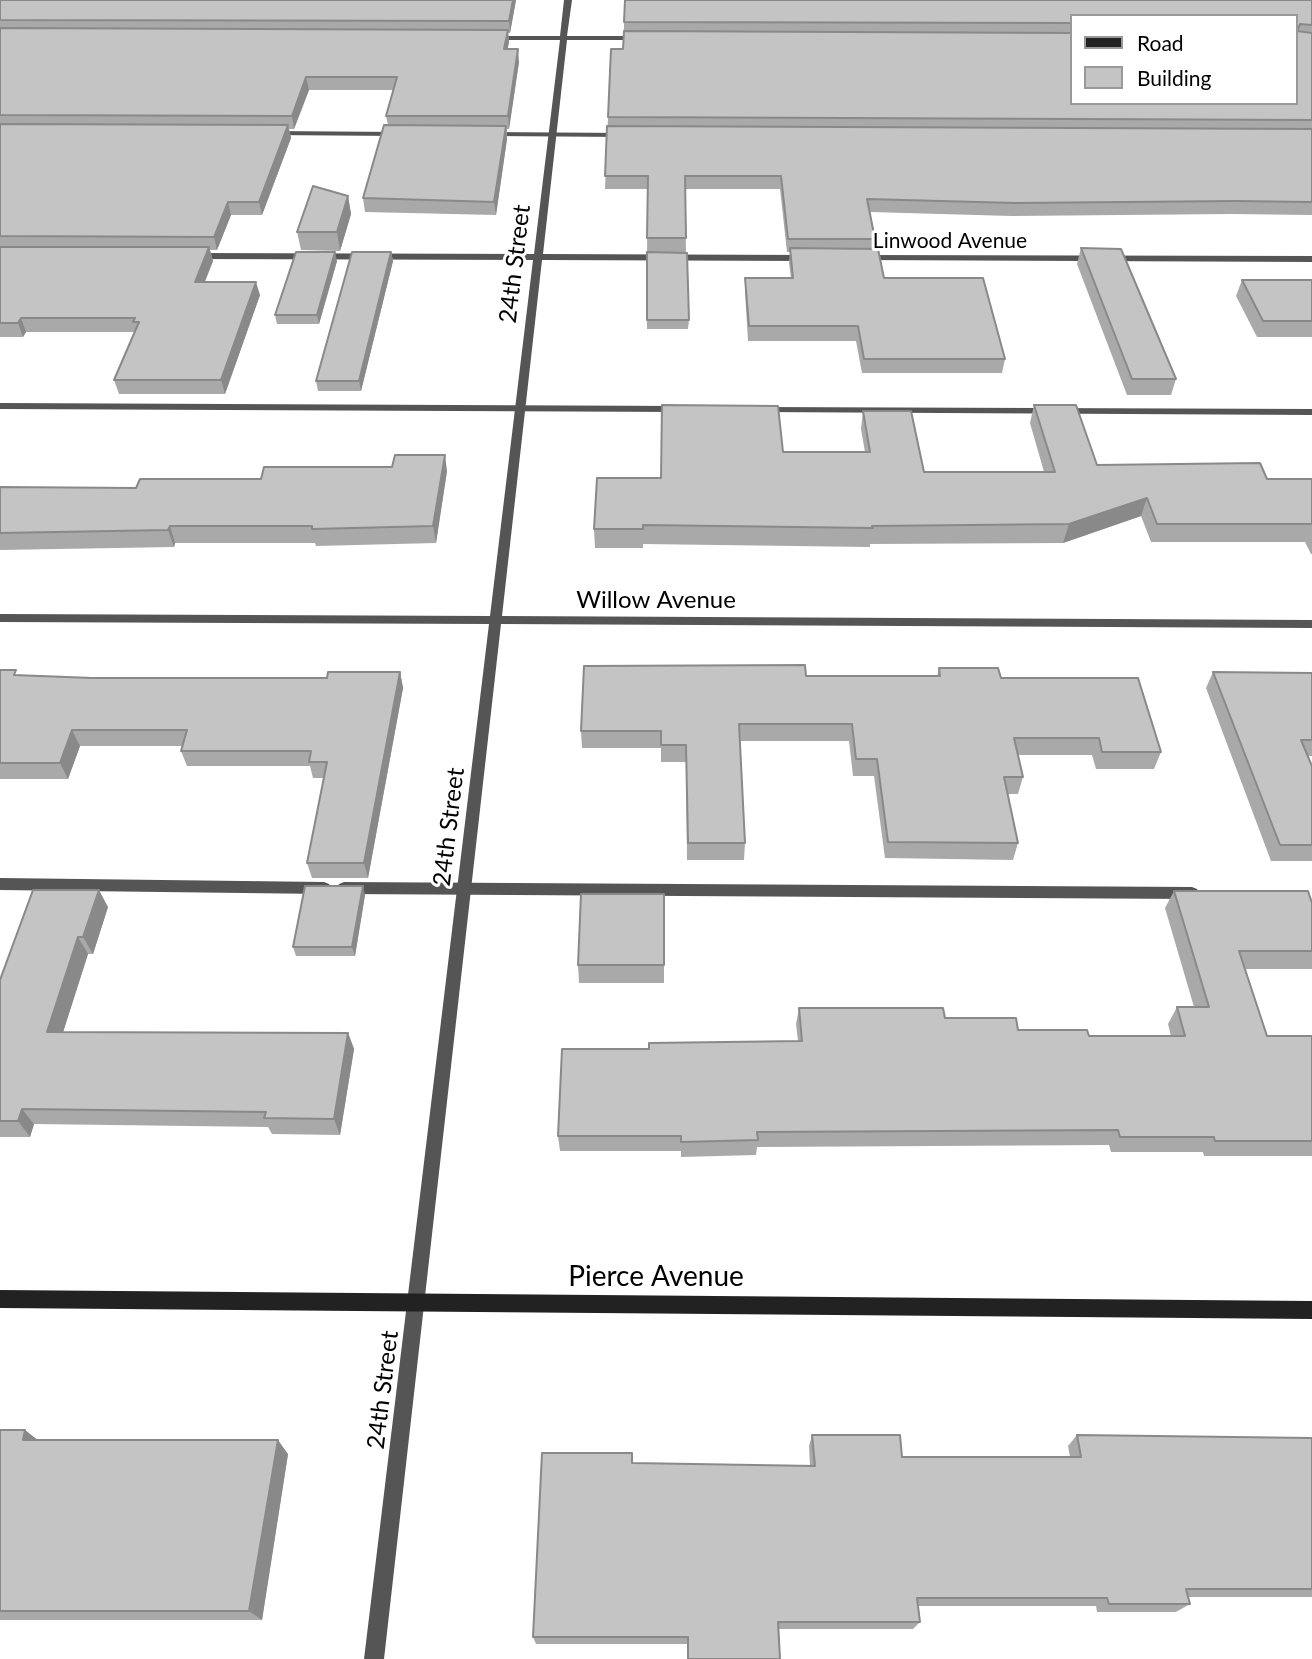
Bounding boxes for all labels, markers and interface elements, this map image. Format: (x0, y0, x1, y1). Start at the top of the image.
legend (1070, 14, 1298, 105)
text: Road (1137, 30, 1184, 55)
text: Building (1137, 65, 1212, 90)
street label: 24th Street (493, 203, 537, 325)
street label: Linwood Avenue (873, 228, 1027, 254)
street label: Willow Avenue (576, 586, 736, 614)
street label: 24th Street (427, 766, 471, 888)
street label: Pierce Avenue (568, 1260, 744, 1294)
street label: 24th Street (361, 1329, 405, 1451)

